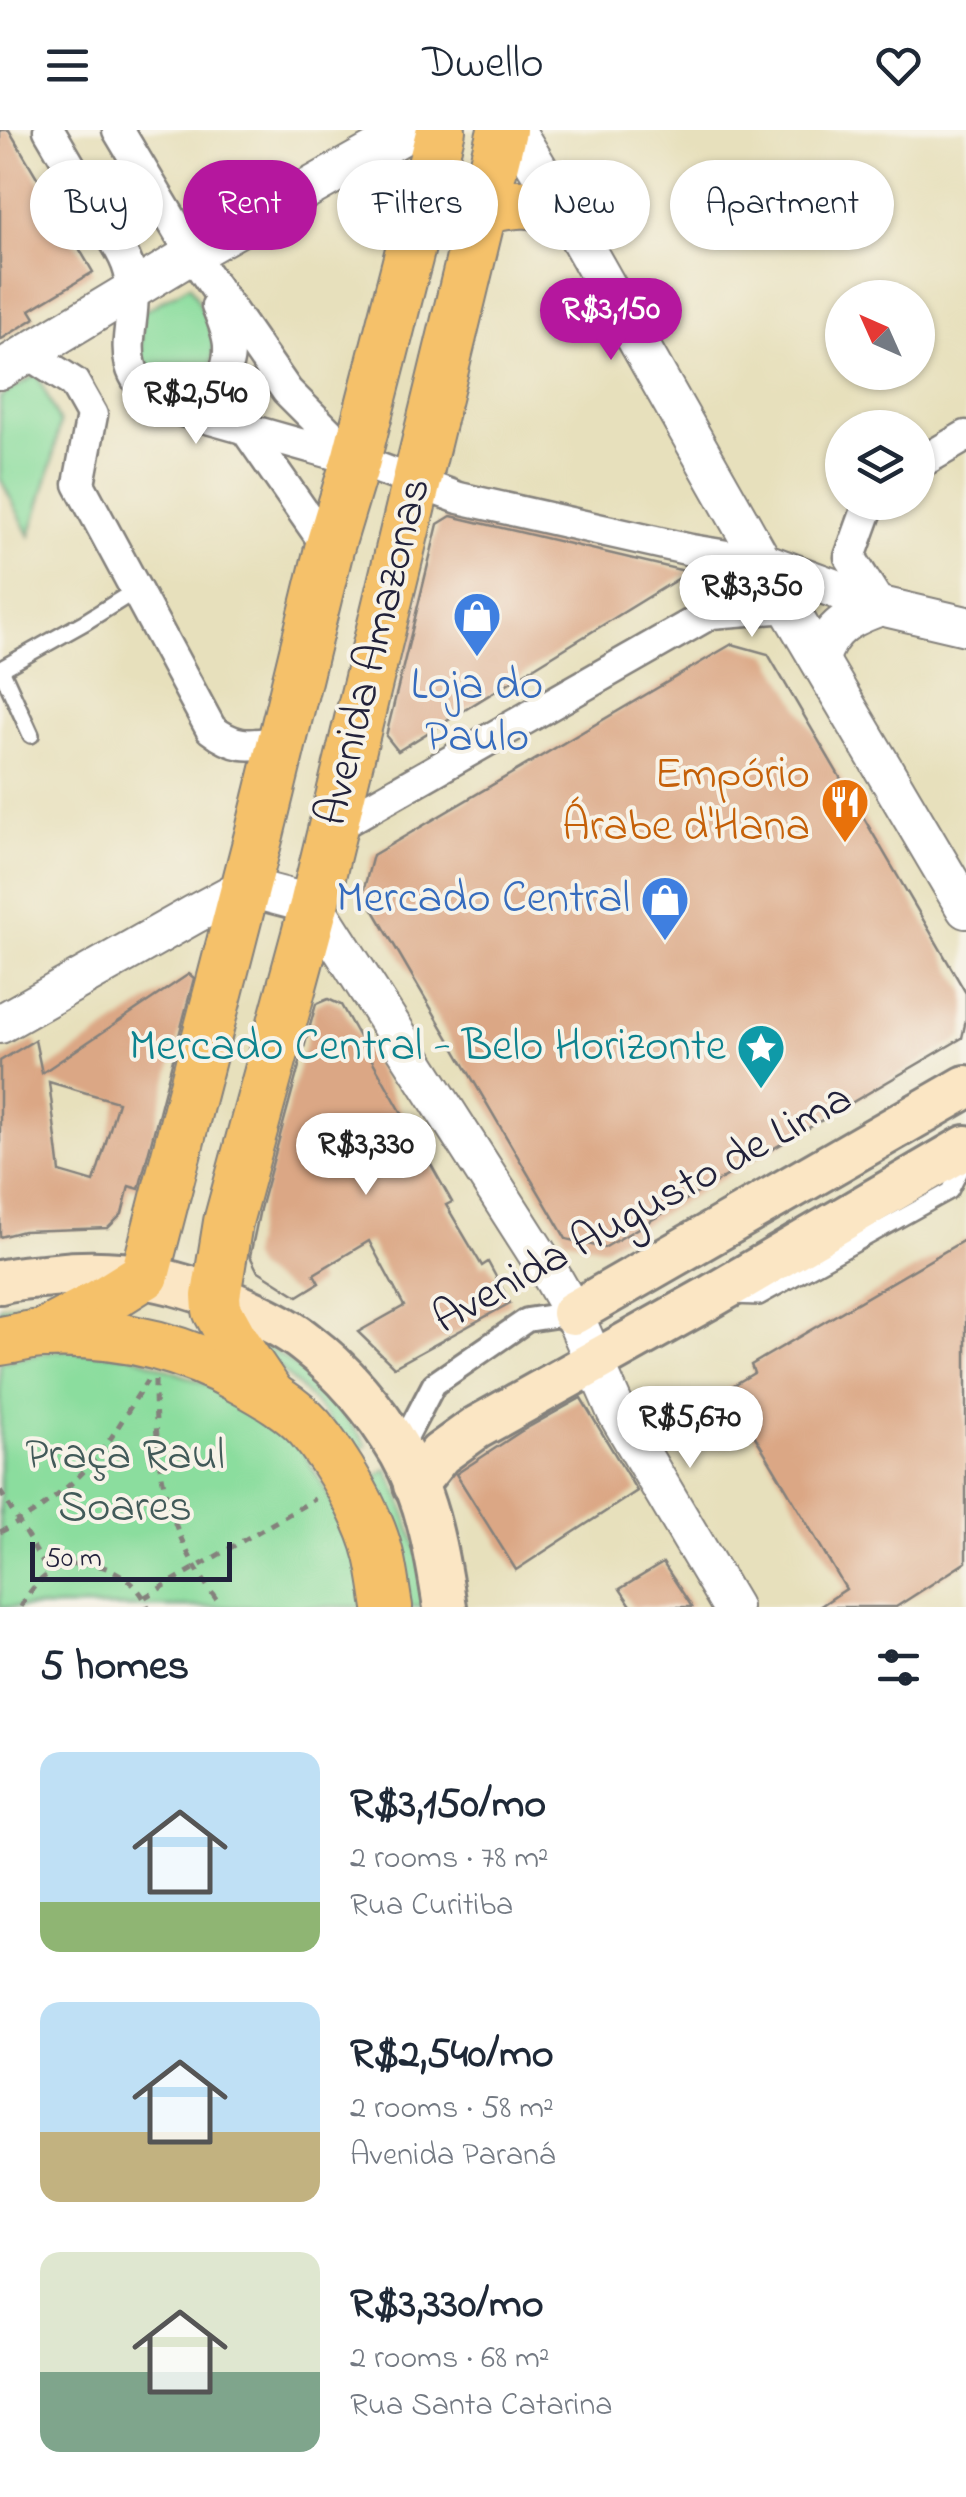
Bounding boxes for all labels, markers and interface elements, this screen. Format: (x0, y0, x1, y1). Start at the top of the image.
text: Dwello (422, 32, 544, 98)
icon: menu (40, 38, 95, 93)
icon: heart (871, 38, 926, 93)
chip: Buy (30, 160, 163, 250)
chip: Rent (183, 160, 317, 250)
chip: Filters (337, 160, 498, 250)
chip: New (518, 160, 650, 250)
chip: Apartment (670, 160, 894, 250)
pin: R$3,150 (519, 278, 703, 363)
north arrow (825, 280, 935, 390)
map controls (825, 280, 935, 520)
text: R$3,150 (562, 287, 660, 334)
pin: R$2,540 (104, 362, 288, 447)
text: R$2,540 (144, 371, 248, 418)
button: layers (825, 410, 935, 520)
street label: Avenida Amazonas (300, 471, 450, 833)
pin: R$3,350 (660, 555, 844, 640)
text: R$3,350 (701, 564, 803, 611)
shop icon: Loja do Paulo (451, 590, 503, 658)
place label: Loja do Paulo (411, 654, 543, 772)
place label: Empório Árabe d'Hana (562, 743, 810, 861)
restaurant icon: Empório Árabe d'Hana (819, 776, 871, 844)
place label: Mercado Central (336, 867, 630, 933)
shop icon: Mercado Central (639, 874, 691, 942)
place label: Mercado Central - Belo Horizonte (129, 1015, 727, 1081)
place icon: Mercado Central - Belo Horizonte (735, 1022, 787, 1090)
street label: Avenida Augusto de Lima (421, 1067, 865, 1354)
pin: R$3,330 (274, 1113, 458, 1198)
text: R$3,330 (318, 1122, 414, 1169)
pin: R$5,670 (598, 1386, 782, 1471)
text: R$5,670 (639, 1395, 741, 1442)
park label: Praça Raul Soares (25, 1424, 225, 1542)
scale bar (30, 1537, 232, 1582)
text: 50 m (45, 1539, 102, 1580)
text: 5 homes (40, 1637, 189, 1698)
icon: filters (871, 1640, 926, 1695)
text: R$3,150/mo (350, 1775, 546, 1836)
icon: home (120, 1792, 240, 1912)
text: 2 rooms · 78 m² (350, 1836, 549, 1883)
text: Rua Curitiba (350, 1883, 513, 1930)
text: R$2,540/mo (350, 2025, 554, 2086)
icon: home (120, 2042, 240, 2162)
text: 2 rooms · 58 m² (350, 2086, 554, 2133)
text: Avenida Paraná (350, 2133, 555, 2180)
text: R$3,330/mo (350, 2275, 544, 2336)
icon: home (120, 2292, 240, 2412)
text: 2 rooms · 68 m² (350, 2336, 549, 2383)
text: Rua Santa Catarina (350, 2383, 612, 2430)

